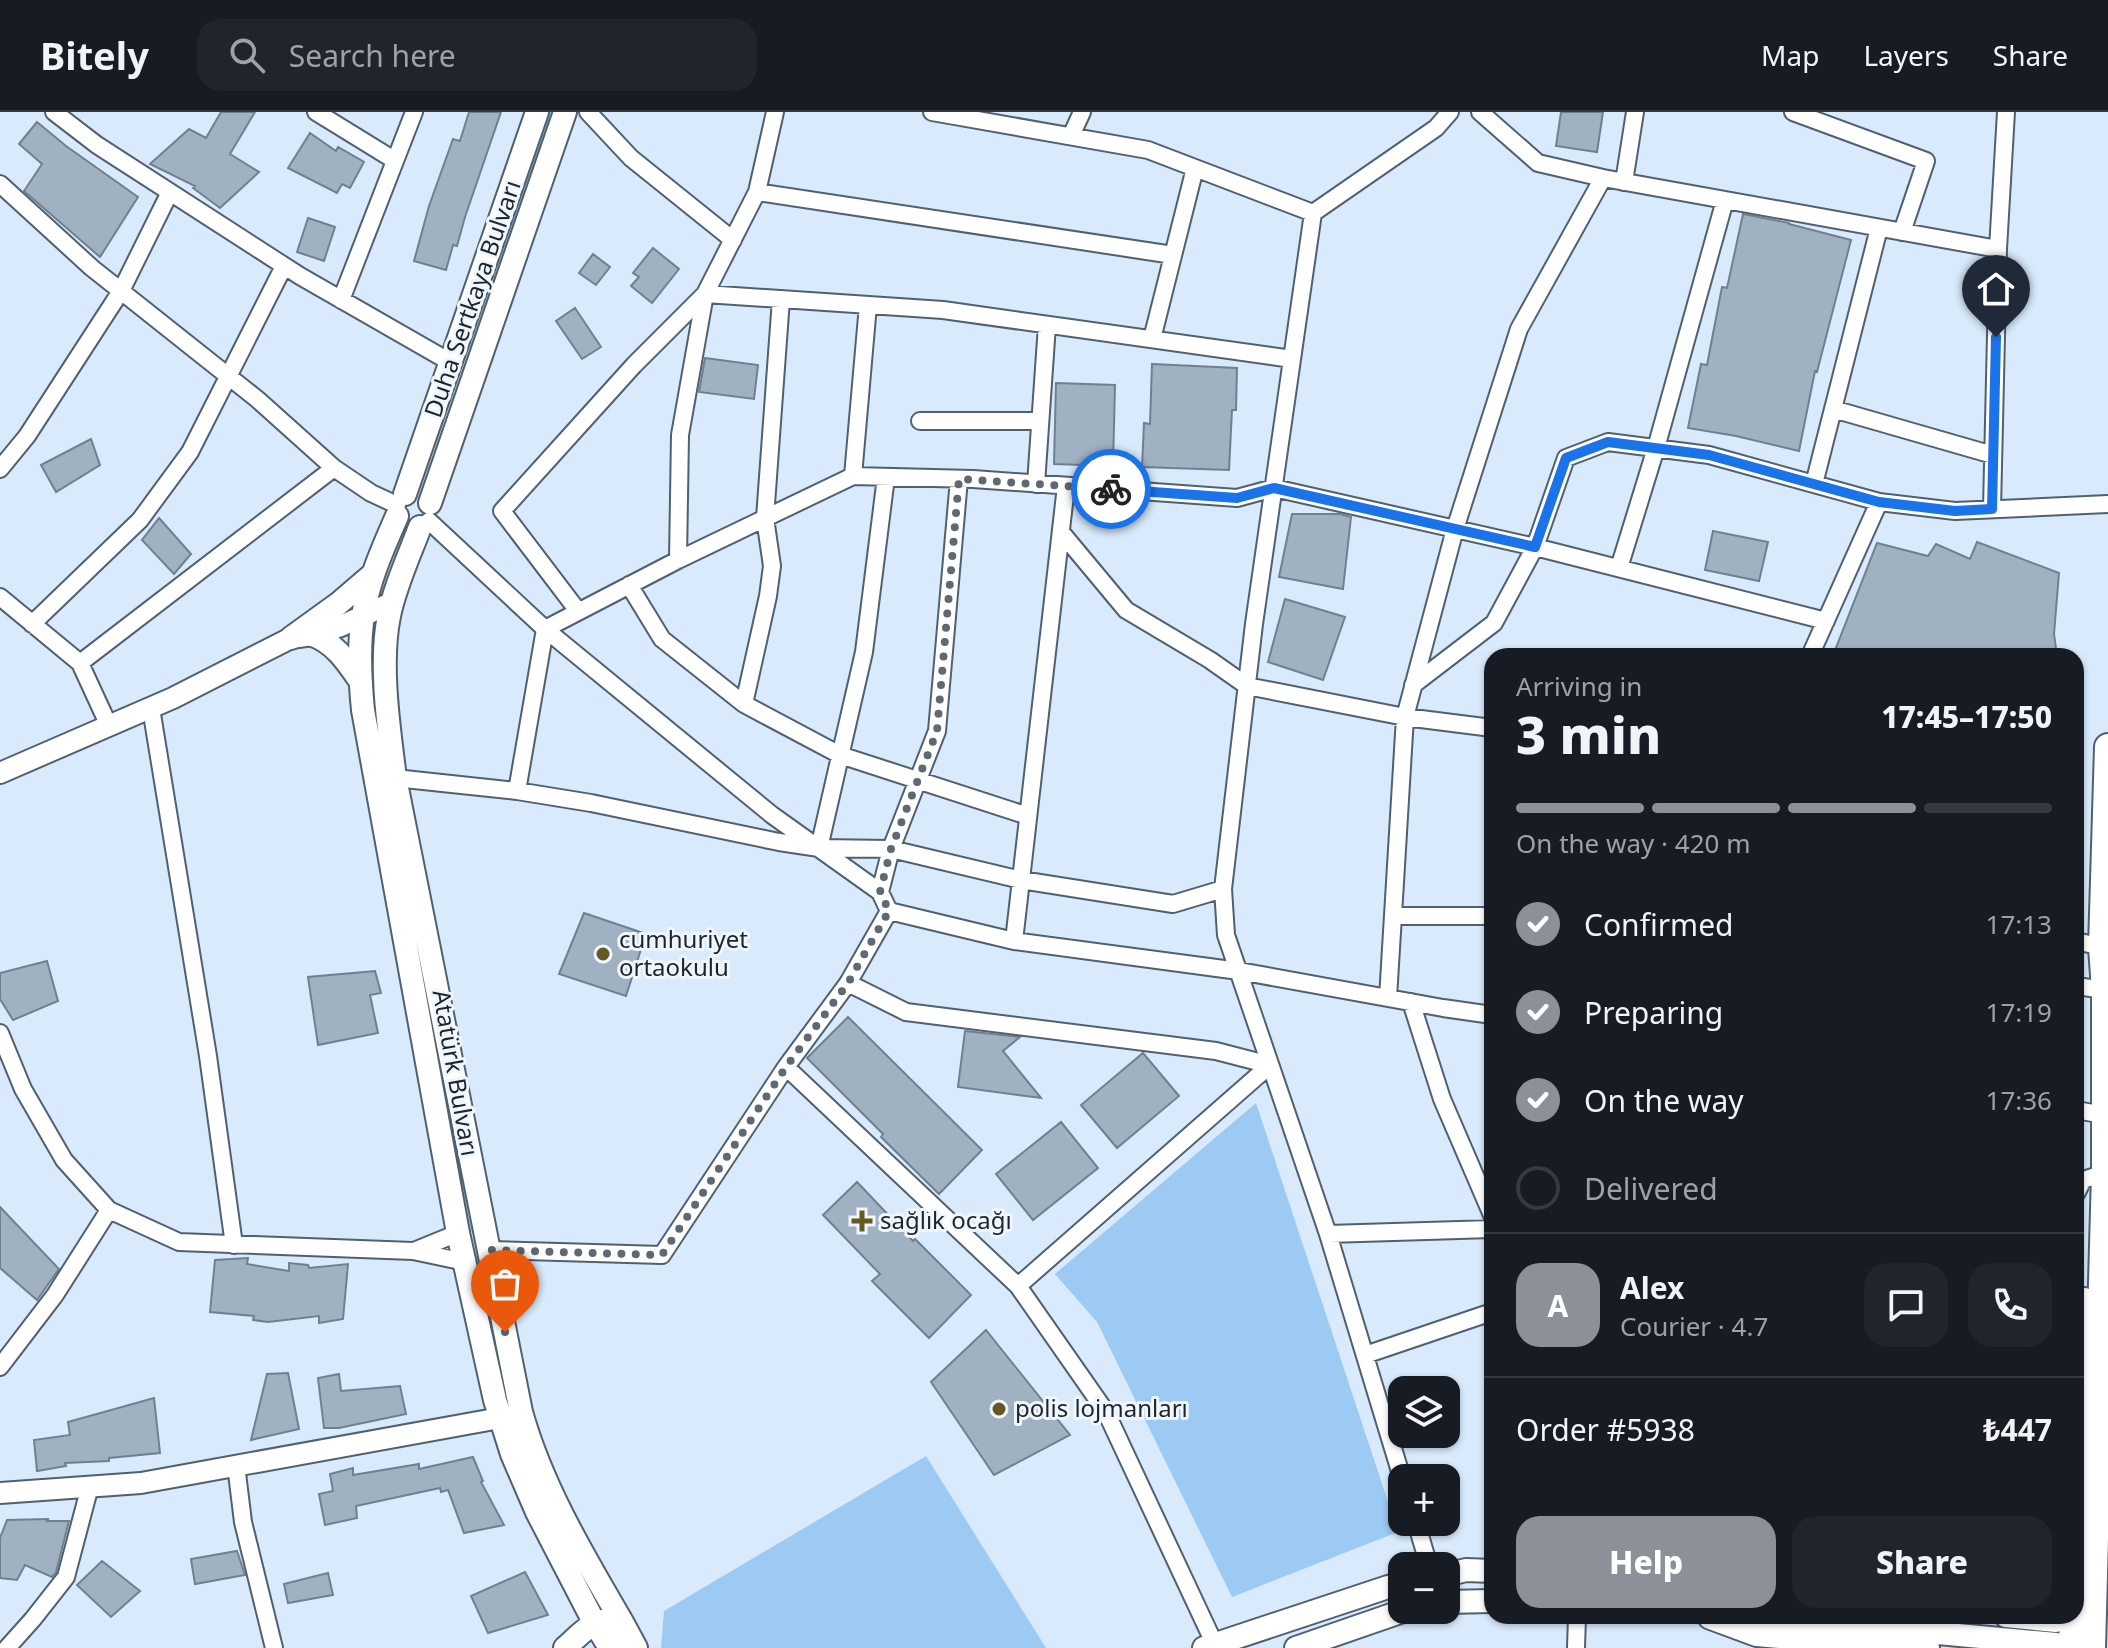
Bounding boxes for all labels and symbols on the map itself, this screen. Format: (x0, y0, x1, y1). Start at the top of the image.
street label: Duha Sertkaya Bulvarı (415, 176, 528, 422)
pin (1962, 255, 2030, 337)
courier (1071, 449, 1151, 529)
place label: cumhuriyet ortaokulu (619, 922, 748, 983)
marker: cumhuriyet ortaokulu (594, 945, 612, 963)
street label: Atatürk Bulvarı (426, 987, 487, 1158)
place label: sağlık ocağı (880, 1203, 1012, 1236)
marker: sağlık ocağı (851, 1210, 873, 1232)
pin (471, 1250, 539, 1332)
place label: polis lojmanları (1015, 1391, 1188, 1424)
marker: polis lojmanları (990, 1400, 1008, 1418)

